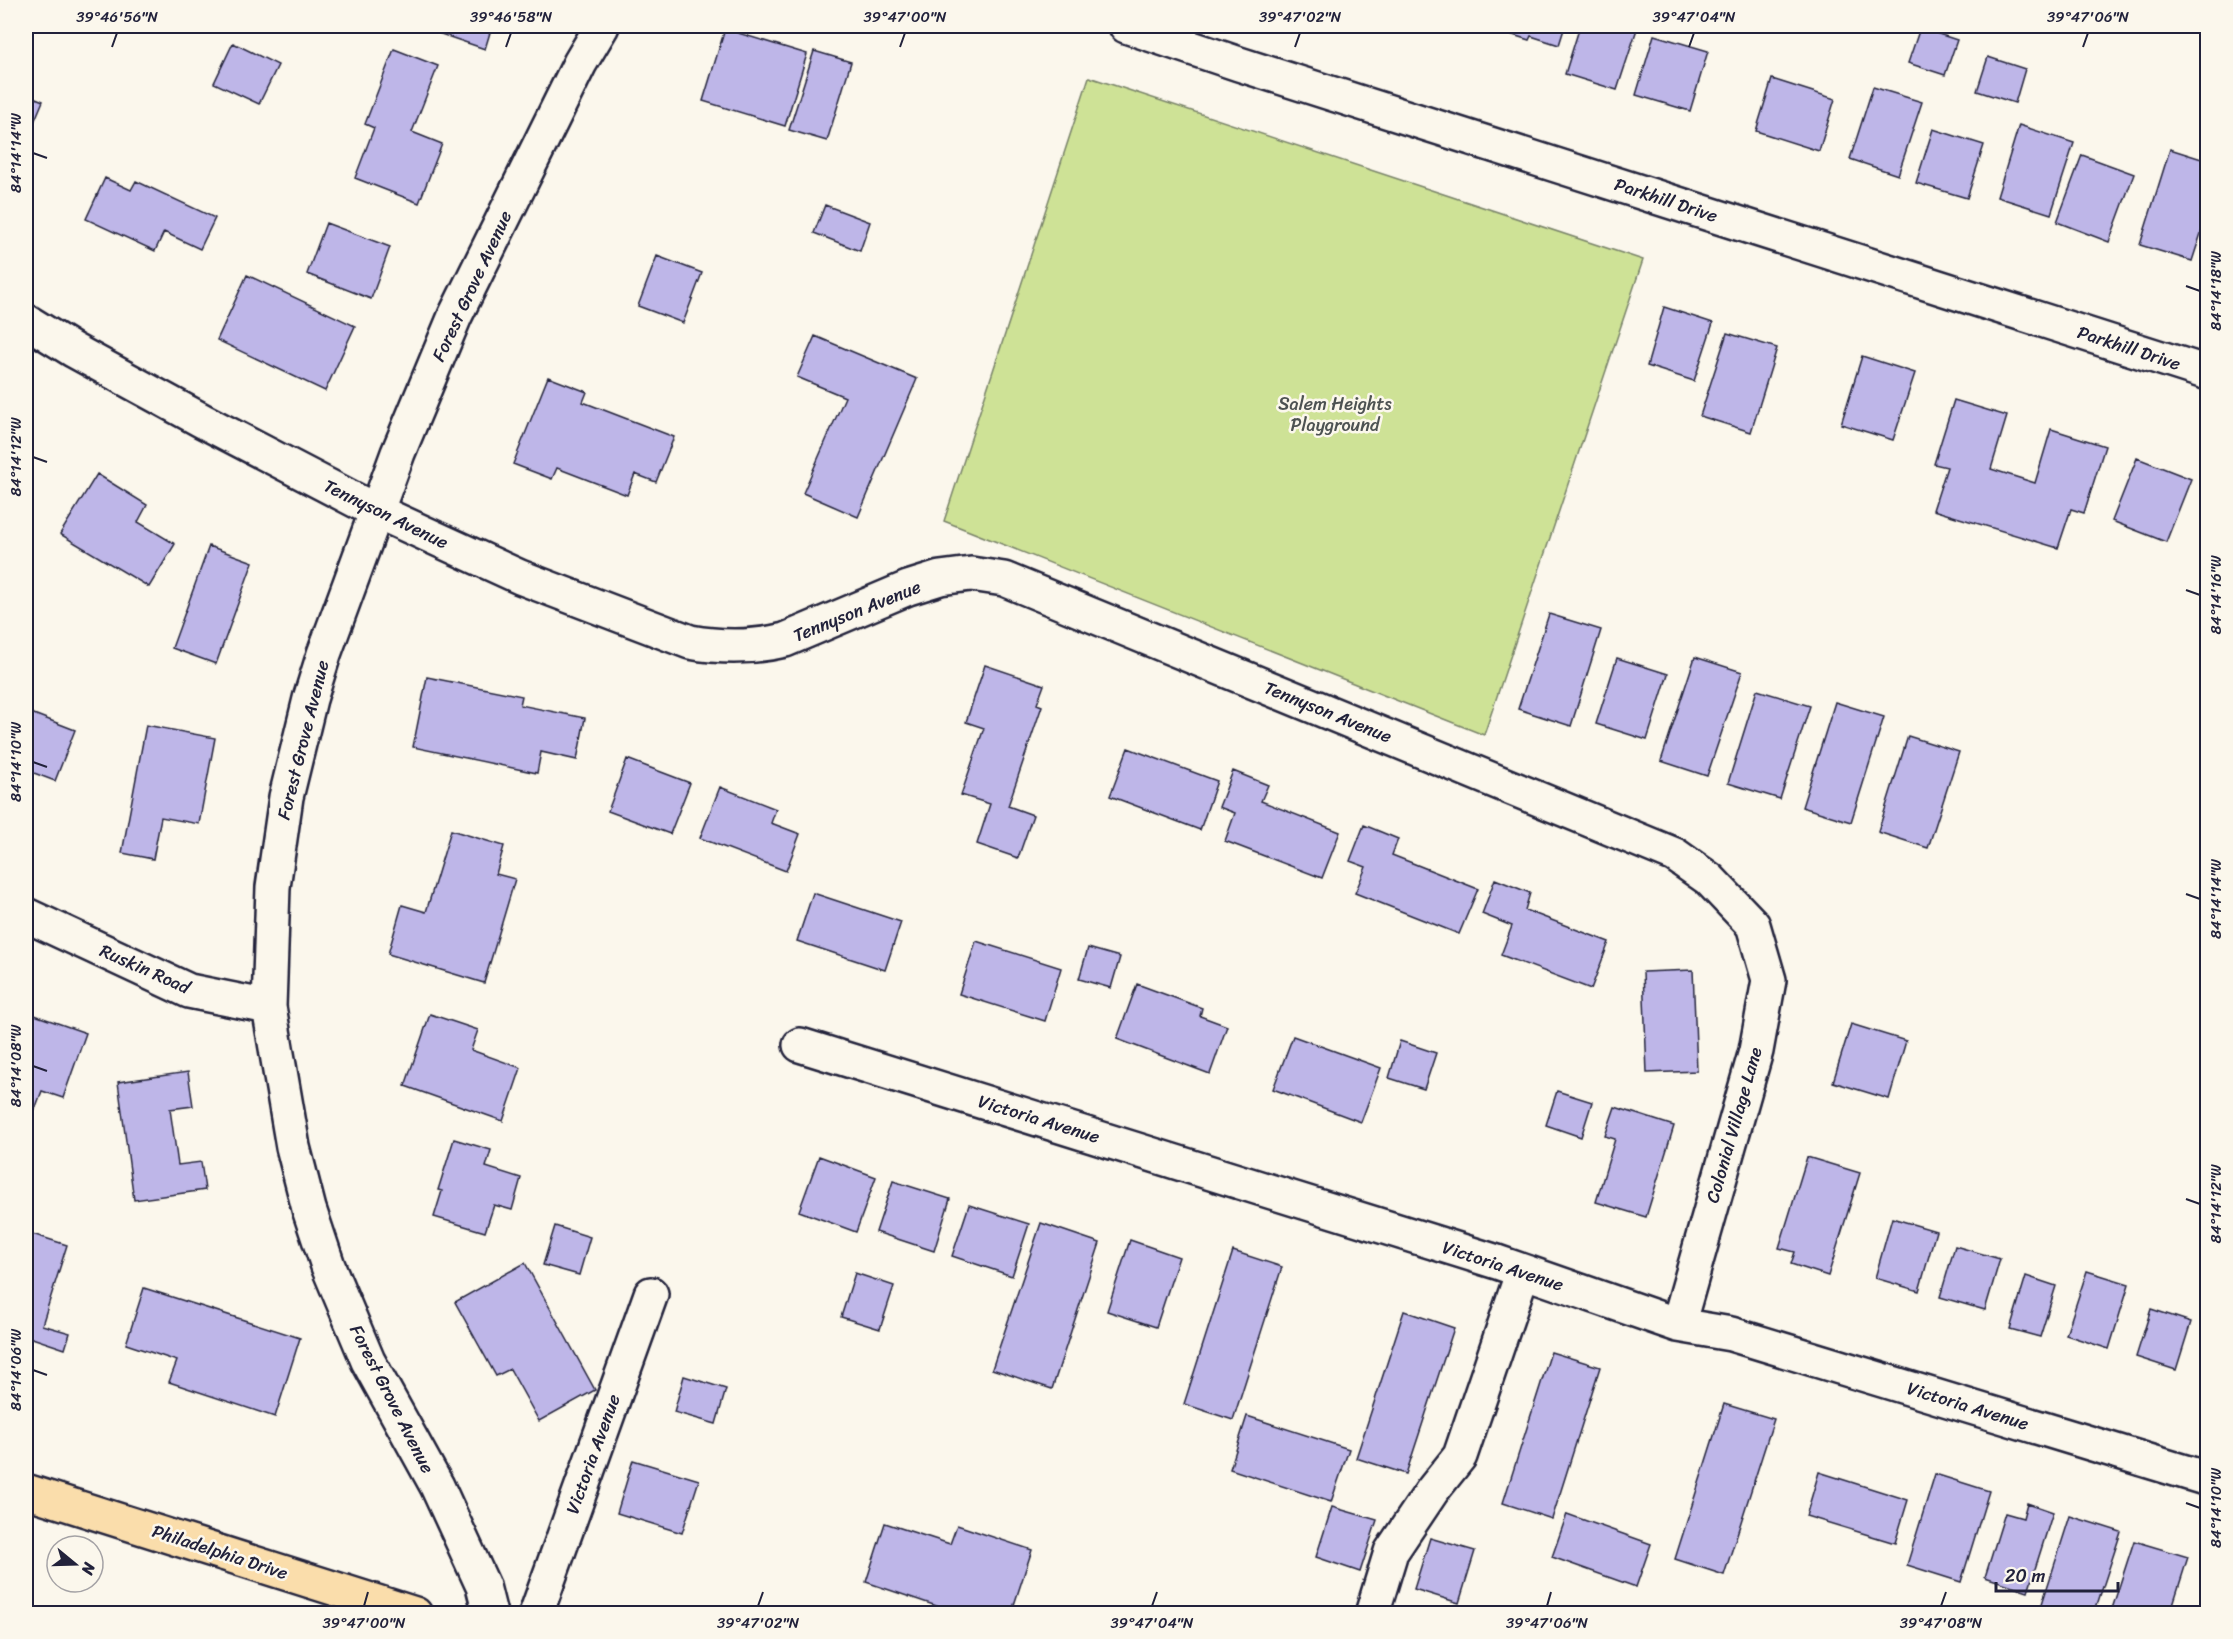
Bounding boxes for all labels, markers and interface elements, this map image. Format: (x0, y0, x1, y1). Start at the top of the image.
text: 39°46'56"N (76, 4, 158, 30)
text: 39°46'58"N (470, 4, 553, 30)
text: 39°47'00"N (864, 4, 947, 30)
text: 39°47'02"N (1259, 4, 1342, 30)
text: 39°47'04"N (1653, 4, 1736, 30)
text: 39°47'06"N (2047, 4, 2130, 30)
text: 84°14'14"W (3, 113, 29, 193)
street label: Parkhill Drive (1610, 168, 1722, 232)
street label: Forest Grove Avenue (423, 205, 521, 367)
text: 84°14'18"W (2203, 251, 2229, 331)
street label: Parkhill Drive (2073, 316, 2185, 380)
park label: Salem Heights Playground (1278, 388, 1392, 441)
text: 84°14'12"W (3, 417, 29, 497)
street label: Tennyson Avenue (318, 470, 454, 558)
text: 84°14'16"W (2203, 555, 2229, 634)
street label: Tennyson Avenue (788, 571, 926, 651)
street label: Forest Grove Avenue (268, 657, 338, 823)
street label: Tennyson Avenue (1259, 672, 1397, 752)
text: 84°14'10"W (3, 722, 29, 802)
text: 84°14'14"W (2203, 859, 2229, 939)
street label: Ruskin Road (95, 935, 197, 1004)
text: 84°14'08"W (3, 1024, 29, 1107)
street label: Colonial Village Lane (1696, 1043, 1772, 1207)
street label: Victoria Avenue (974, 1085, 1104, 1153)
text: 84°14'12"W (2203, 1164, 2229, 1244)
street label: Victoria Avenue (1438, 1231, 1568, 1301)
street label: Forest Grove Avenue (341, 1319, 443, 1479)
text: 84°14'06"W (3, 1329, 29, 1411)
street label: Victoria Avenue (1903, 1372, 2033, 1440)
street label: Victoria Avenue (556, 1389, 630, 1519)
text: 84°14'10"W (2203, 1468, 2229, 1548)
street label: Philadelphia Drive (148, 1515, 292, 1589)
north arrow (45, 1534, 105, 1594)
scale bar (1996, 1555, 2118, 1593)
text: N (73, 1558, 105, 1580)
text: 20 m (2005, 1560, 2045, 1592)
text: 39°47'00"N (323, 1610, 406, 1636)
text: 39°47'02"N (717, 1610, 800, 1636)
text: 39°47'04"N (1111, 1610, 1194, 1636)
text: 39°47'06"N (1506, 1610, 1589, 1636)
text: 39°47'08"N (1900, 1610, 1983, 1636)

